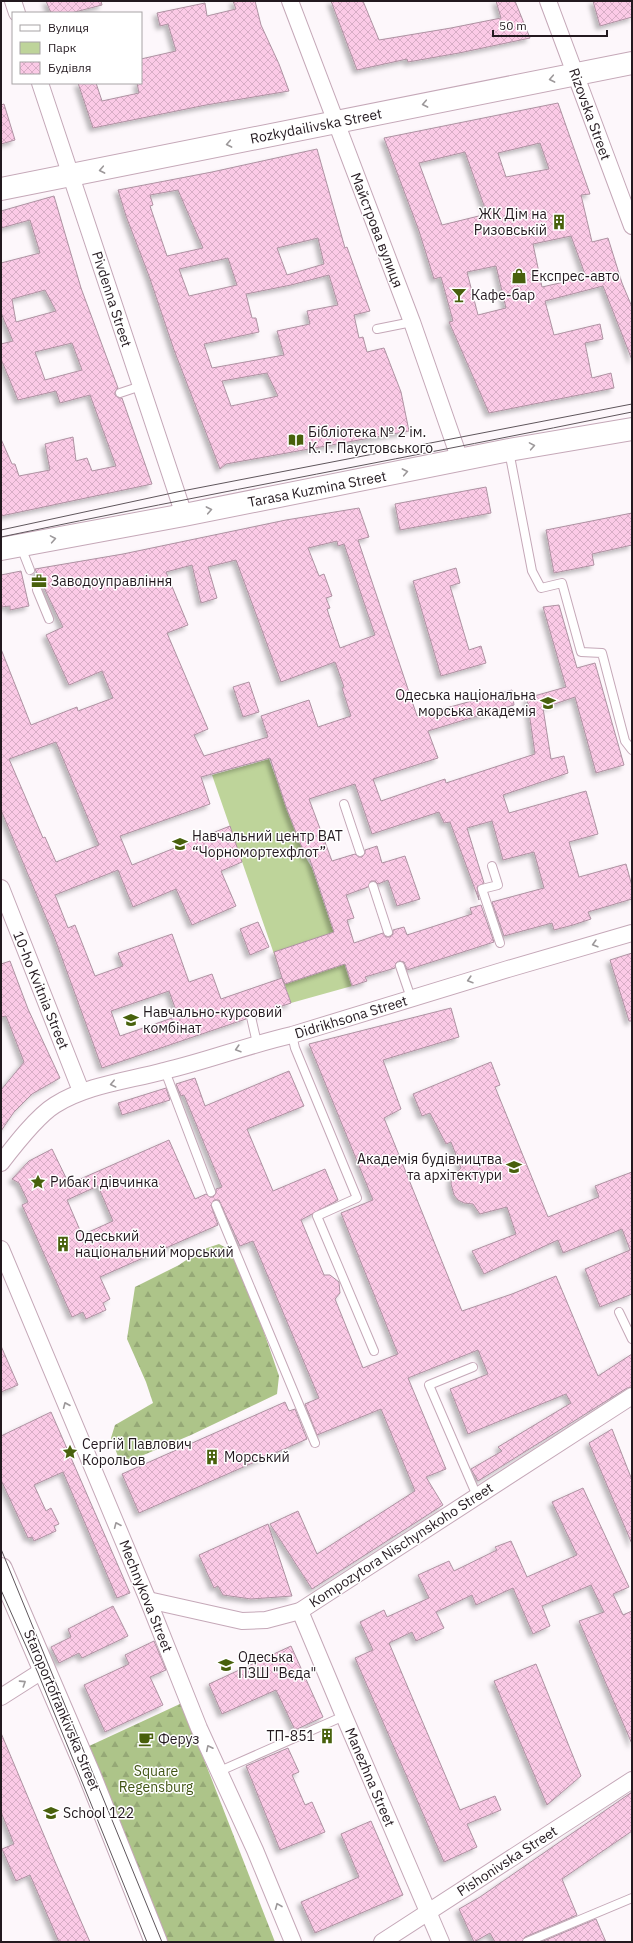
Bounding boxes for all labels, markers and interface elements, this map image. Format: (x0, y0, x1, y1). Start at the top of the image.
legend (12, 12, 142, 84)
scale bar (493, 12, 607, 38)
text: 50 m (499, 18, 527, 33)
text: Вулиця (48, 20, 89, 35)
text: Парк (48, 40, 77, 55)
text: Будівля (48, 60, 91, 75)
street label: Rizovska Street (565, 65, 615, 163)
one-way arrow (549, 74, 556, 82)
one-way arrow (422, 100, 428, 108)
street label: Rozkydailivska Street (249, 104, 384, 148)
one-way arrow (226, 139, 232, 148)
one-way arrow (98, 165, 105, 173)
street label: Майстрова вулиця (347, 170, 407, 290)
place label: ЖК Дім на Ризовській (474, 205, 548, 239)
building icon: ЖК Дім на Ризовській (550, 213, 568, 231)
street label: Pivdenna Street (88, 249, 136, 349)
shop icon: Експрес-авто (510, 267, 528, 285)
place label: Експрес-авто (531, 267, 620, 285)
bar icon: Кафе-бар (450, 286, 468, 304)
place label: Кафе-бар (471, 286, 535, 304)
place label: Бібліотека № 2 ім. К. Г. Паустовського (308, 423, 433, 457)
library icon: Бібліотека № 2 ім. К. Г. Паустовського (287, 431, 305, 449)
one-way arrow (529, 442, 535, 451)
street label: Tarasa Kuzmina Street (246, 467, 388, 511)
one-way arrow (402, 468, 408, 476)
one-way arrow (205, 507, 212, 515)
one-way arrow (50, 535, 56, 543)
office icon: Заводоуправління (30, 572, 48, 590)
place label: Заводоуправління (51, 572, 172, 590)
place label: Одеська національна морська академія (395, 686, 537, 720)
school or university icon: Одеська національна морська академія (539, 694, 557, 712)
place label: Навчальний центр ВАТ “Чорномортехфлот” (192, 827, 343, 861)
school or university icon: Навчальний центр ВАТ “Чорномортехфлот” (171, 835, 189, 853)
street label: 10-ho Kvitnia Street (9, 928, 73, 1052)
one-way arrow (591, 939, 598, 948)
one-way arrow (466, 975, 473, 984)
street label: Didrikhsona Street (293, 991, 410, 1043)
place label: Навчально-курсовий комбінат (143, 1003, 282, 1037)
school or university icon: Навчально-курсовий комбінат (122, 1011, 140, 1029)
one-way arrow (234, 1044, 241, 1053)
one-way arrow (109, 1079, 116, 1087)
place label: Академія будівництва та архітектури (357, 1150, 503, 1184)
school or university icon: Академія будівництва та архітектури (505, 1158, 523, 1176)
place icon: Рибак і дівчинка (29, 1173, 47, 1191)
place label: Рибак і дівчинка (50, 1173, 159, 1191)
place label: Одеський національний морський (75, 1227, 234, 1261)
building icon: Одеський національний морський (54, 1235, 72, 1253)
one-way arrow (63, 1401, 71, 1408)
place label: Сергій Павлович Корольов (82, 1435, 192, 1469)
place icon: Сергій Павлович Корольов (61, 1443, 79, 1461)
building icon: Морський (203, 1448, 221, 1466)
place label: Морський (224, 1448, 290, 1466)
street label: Kompozytora Nischynskoho Street (306, 1479, 496, 1611)
one-way arrow (113, 1521, 121, 1528)
street label: Mechnykova Street (115, 1537, 177, 1655)
street label: Staroportofrankivska Street (20, 1627, 104, 1793)
place label: Одеська ПЗШ "Вєда" (238, 1648, 316, 1682)
school or university icon: Одеська ПЗШ "Вєда" (217, 1656, 235, 1674)
one-way arrow (19, 1680, 26, 1688)
street label: Manezhna Street (341, 1725, 399, 1829)
place label: ТП-851 (267, 1727, 315, 1745)
building icon: ТП-851 (318, 1727, 336, 1745)
cafe icon: Феруз (137, 1730, 155, 1748)
place label: Феруз (158, 1730, 200, 1748)
one-way arrow (206, 1745, 214, 1753)
park label: Square Regensburg (119, 1762, 194, 1796)
school or university icon: School 122 (42, 1804, 60, 1822)
place label: School 122 (63, 1804, 134, 1822)
street label: Pishonivska Street (453, 1822, 561, 1900)
one-way arrow (274, 1902, 282, 1909)

